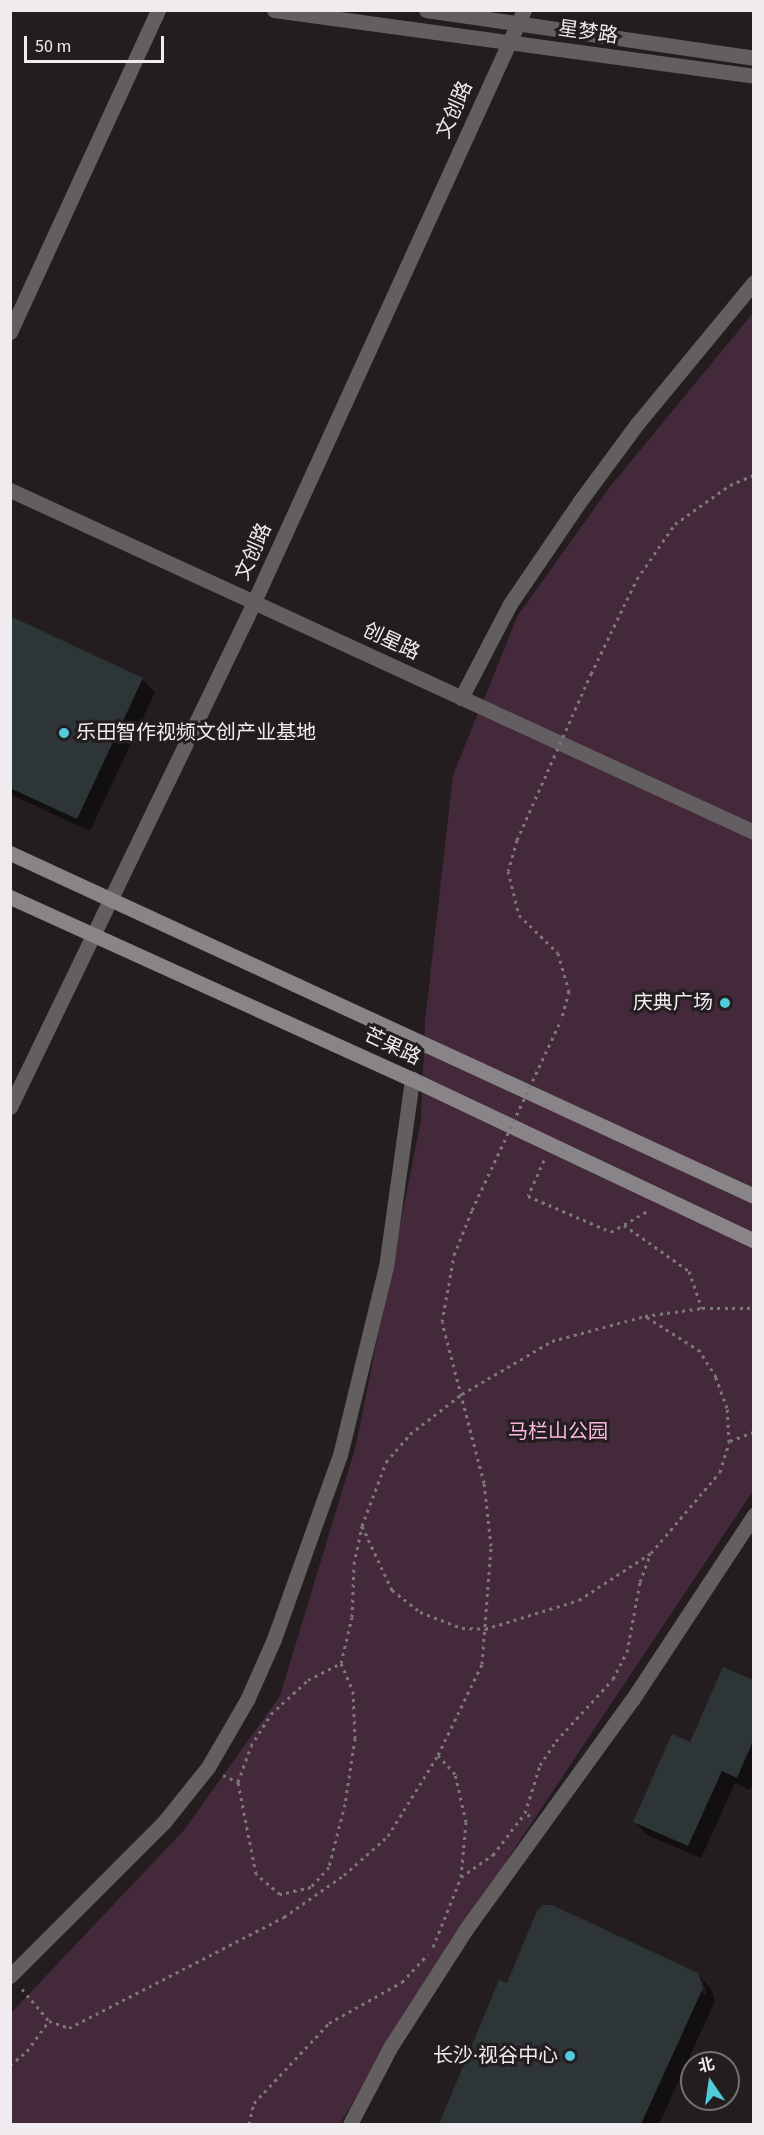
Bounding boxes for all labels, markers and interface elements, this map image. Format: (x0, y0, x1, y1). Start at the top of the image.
street label: 星梦路 (557, 17, 619, 49)
scale bar (27, 24, 166, 62)
text: 50 m (35, 34, 71, 59)
street label: 文创路 (432, 78, 478, 142)
street label: 文创路 (231, 520, 277, 584)
street label: 创星路 (359, 618, 423, 666)
place label: 乐田智作视频文创产业基地 (76, 721, 316, 745)
marker: 乐田智作视频文创产业基地 (57, 726, 71, 740)
place label: 庆典广场 (633, 991, 713, 1015)
marker: 庆典广场 (718, 996, 732, 1010)
street label: 芒果路 (360, 1023, 424, 1071)
park label: 马栏山公园 (508, 1420, 608, 1444)
place label: 长沙·视谷中心 (433, 2044, 558, 2068)
marker: 长沙·视谷中心 (563, 2049, 577, 2063)
north arrow (680, 2051, 740, 2111)
text: 北 (696, 2053, 717, 2078)

